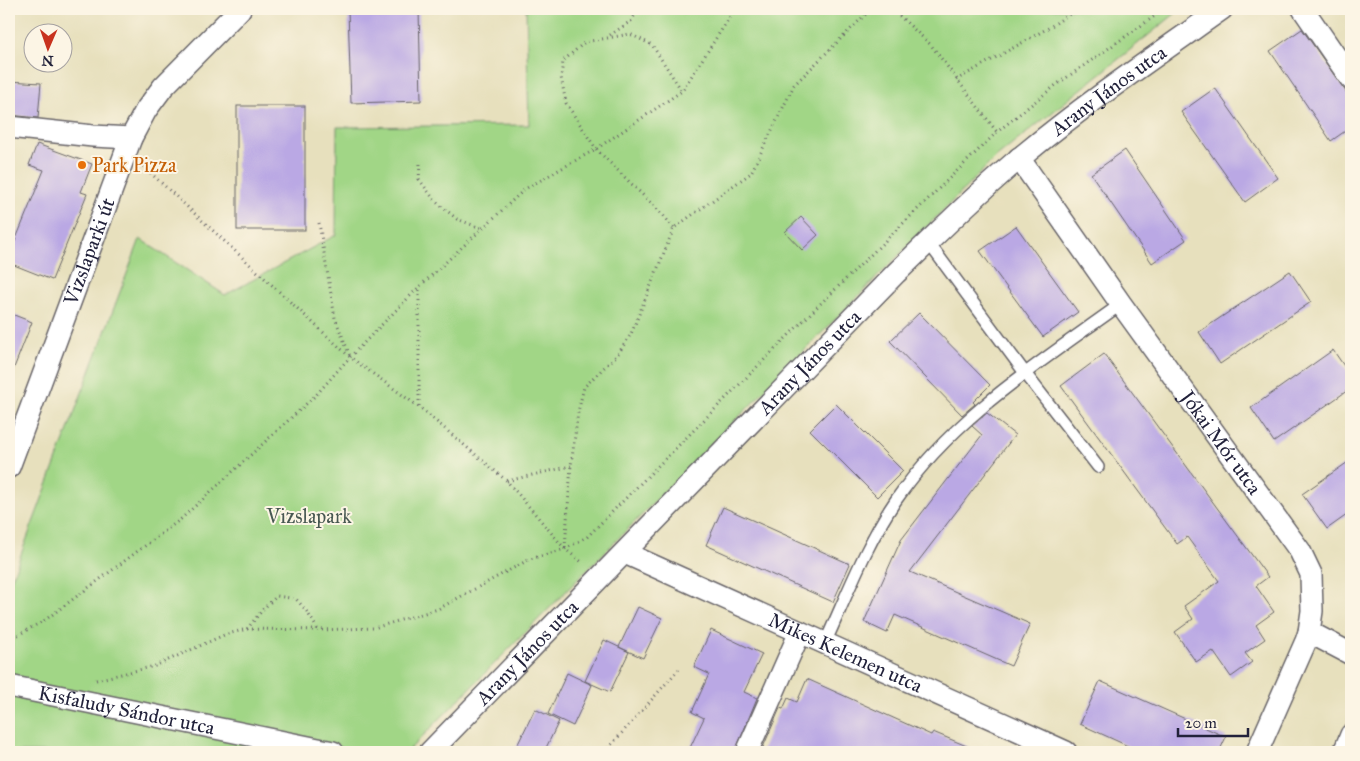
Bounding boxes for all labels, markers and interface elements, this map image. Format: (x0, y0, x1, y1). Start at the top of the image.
north arrow (22, 22, 72, 72)
street label: Arany János utca (1045, 40, 1171, 141)
text: N (41, 52, 54, 69)
place label: Park Pizza (92, 153, 177, 177)
marker: Park Pizza (76, 159, 88, 171)
street label: Vizslaparki út (58, 194, 120, 309)
street label: Arany János utca (752, 304, 866, 420)
street label: Jókai Mór utca (1174, 384, 1267, 499)
park label: Vizslapark (266, 504, 352, 528)
street label: Arany János utca (470, 595, 584, 711)
street label: Mikes Kelemen utca (765, 607, 927, 698)
street label: Kisfaludy Sándor utca (36, 680, 217, 740)
scale bar (1178, 706, 1248, 738)
text: 20 m (1185, 714, 1217, 732)

